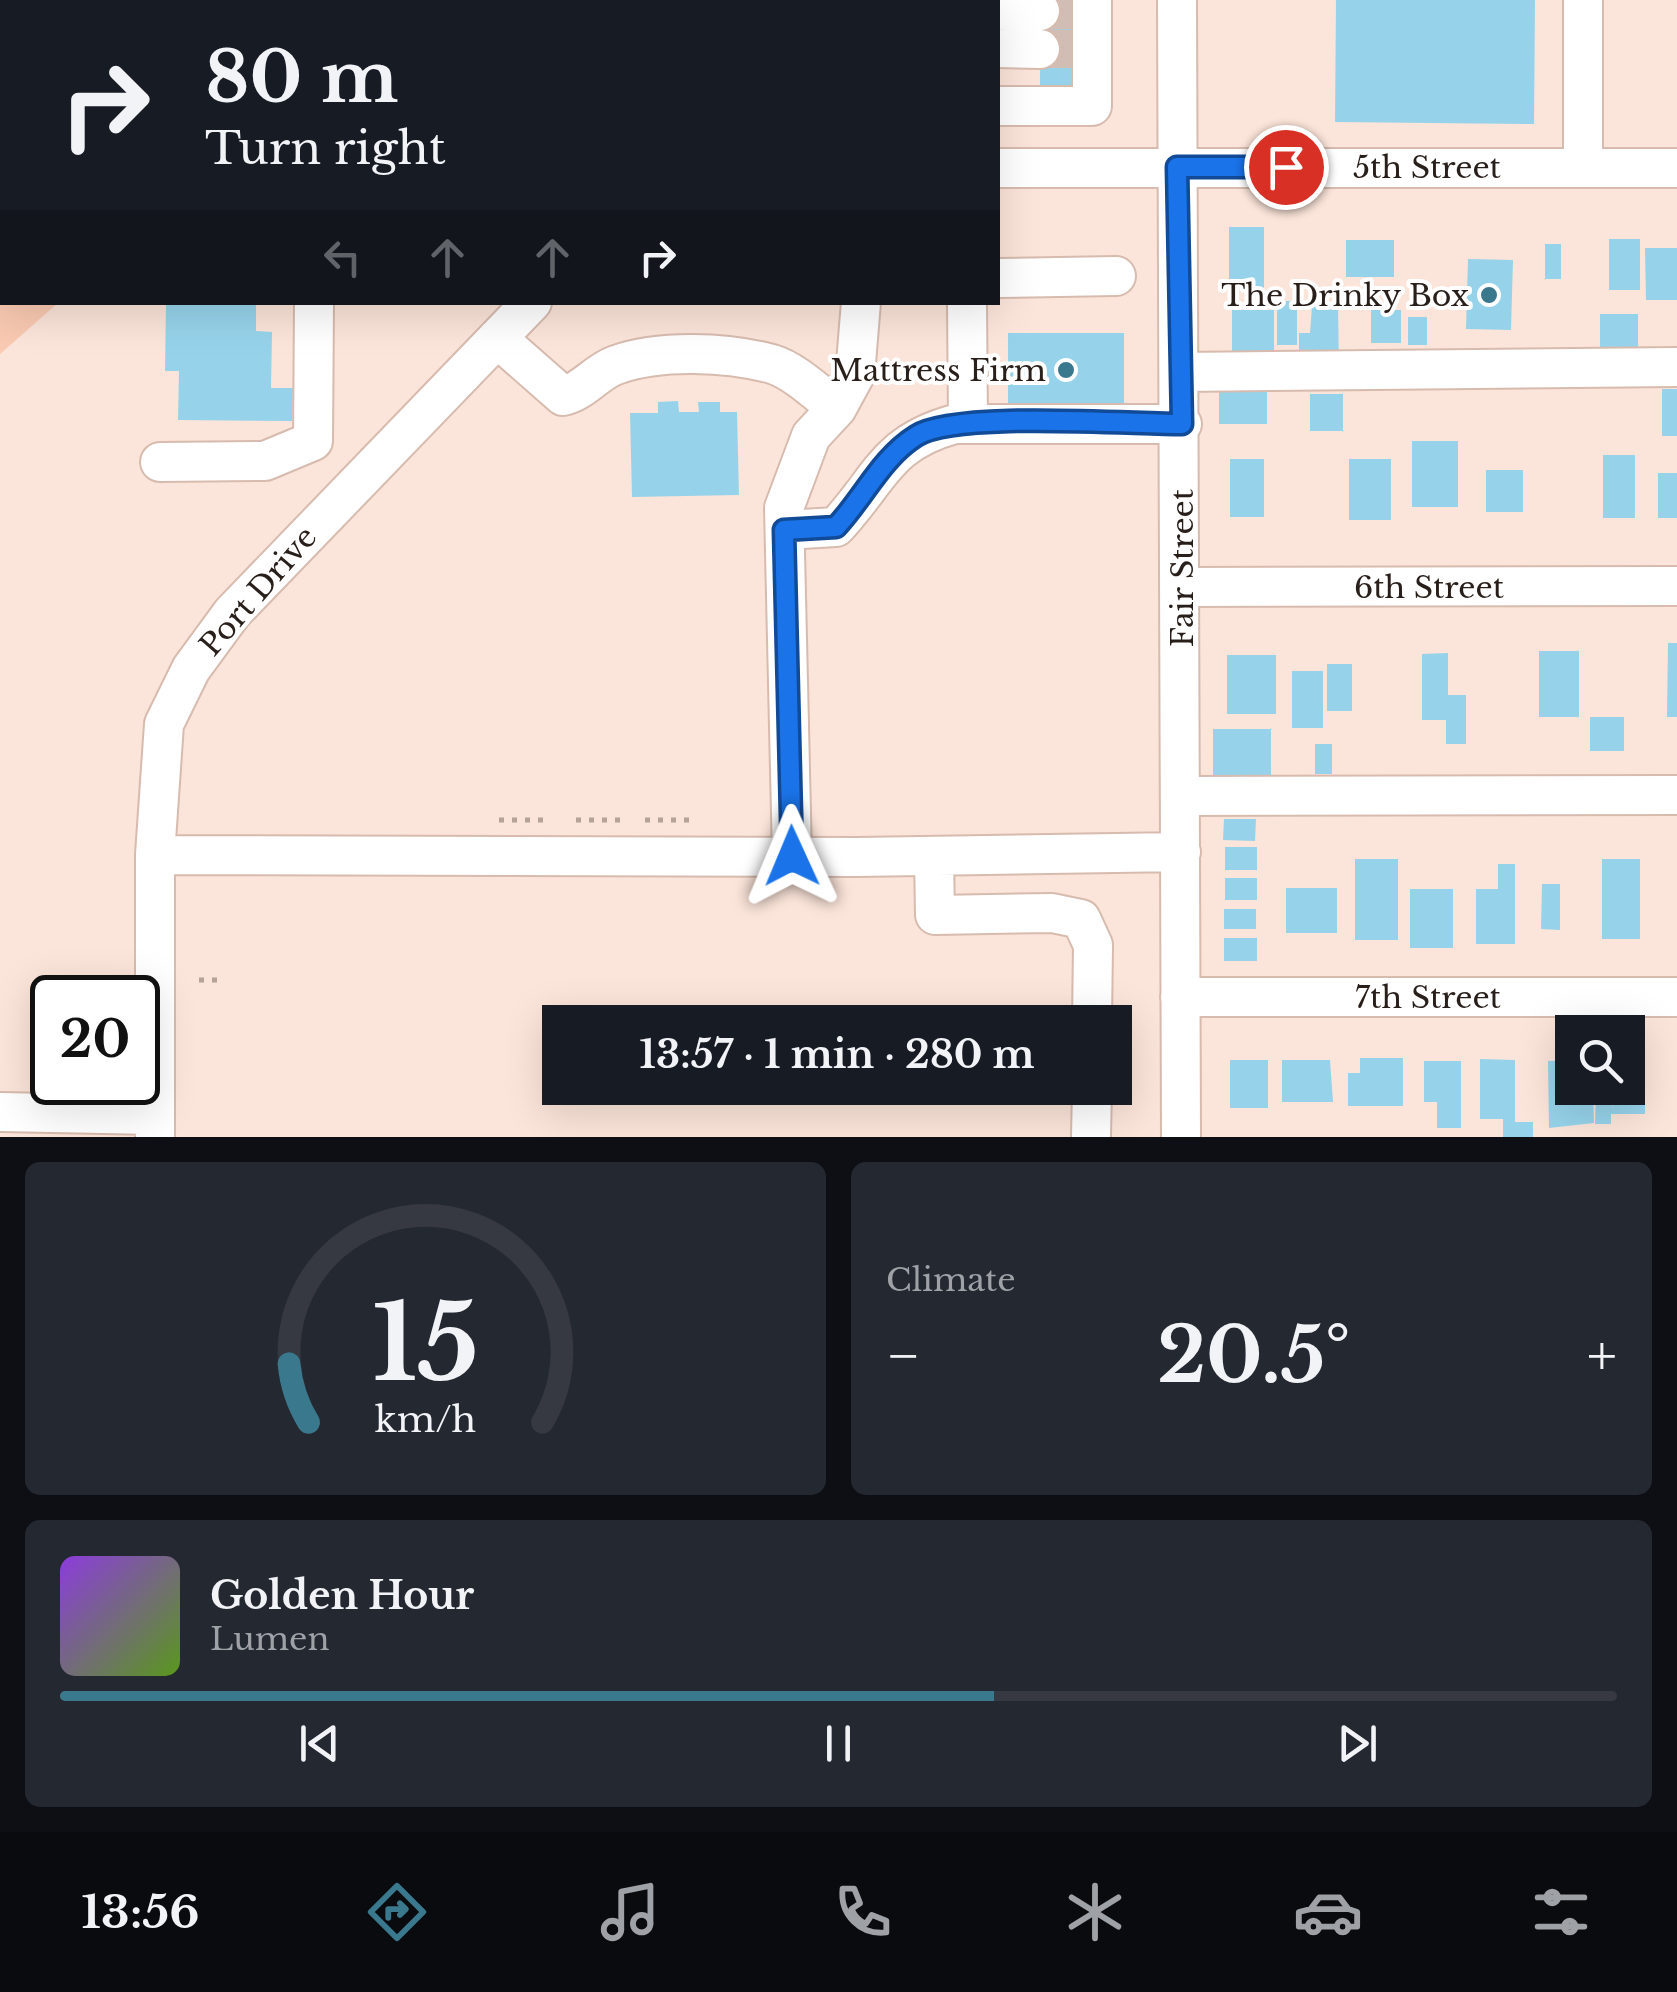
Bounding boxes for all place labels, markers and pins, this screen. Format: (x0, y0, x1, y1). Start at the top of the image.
pin (1244, 125, 1329, 210)
place label: The Drinky Box (1221, 277, 1469, 314)
marker: The Drinky Box (1478, 284, 1500, 306)
place label: Mattress Firm (830, 352, 1046, 389)
marker: Mattress Firm (1055, 359, 1077, 381)

